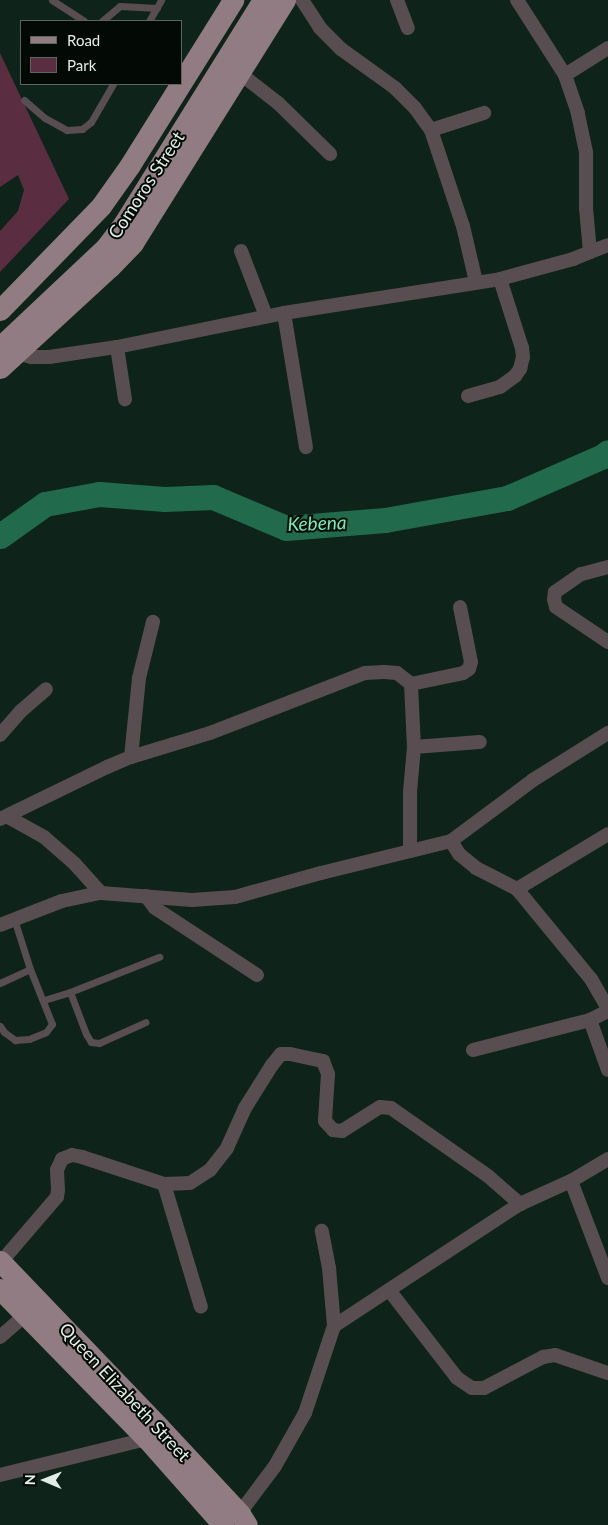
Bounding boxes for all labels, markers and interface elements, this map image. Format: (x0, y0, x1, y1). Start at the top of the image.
legend (20, 20, 182, 85)
text: Road (67, 31, 100, 49)
text: Park (67, 56, 96, 74)
street label: Comoros Street (103, 127, 189, 243)
water label: Kebena (287, 511, 347, 535)
street label: Queen Elizabeth Street (55, 1318, 195, 1466)
north arrow (20, 1455, 70, 1505)
text: N (21, 1474, 38, 1485)

